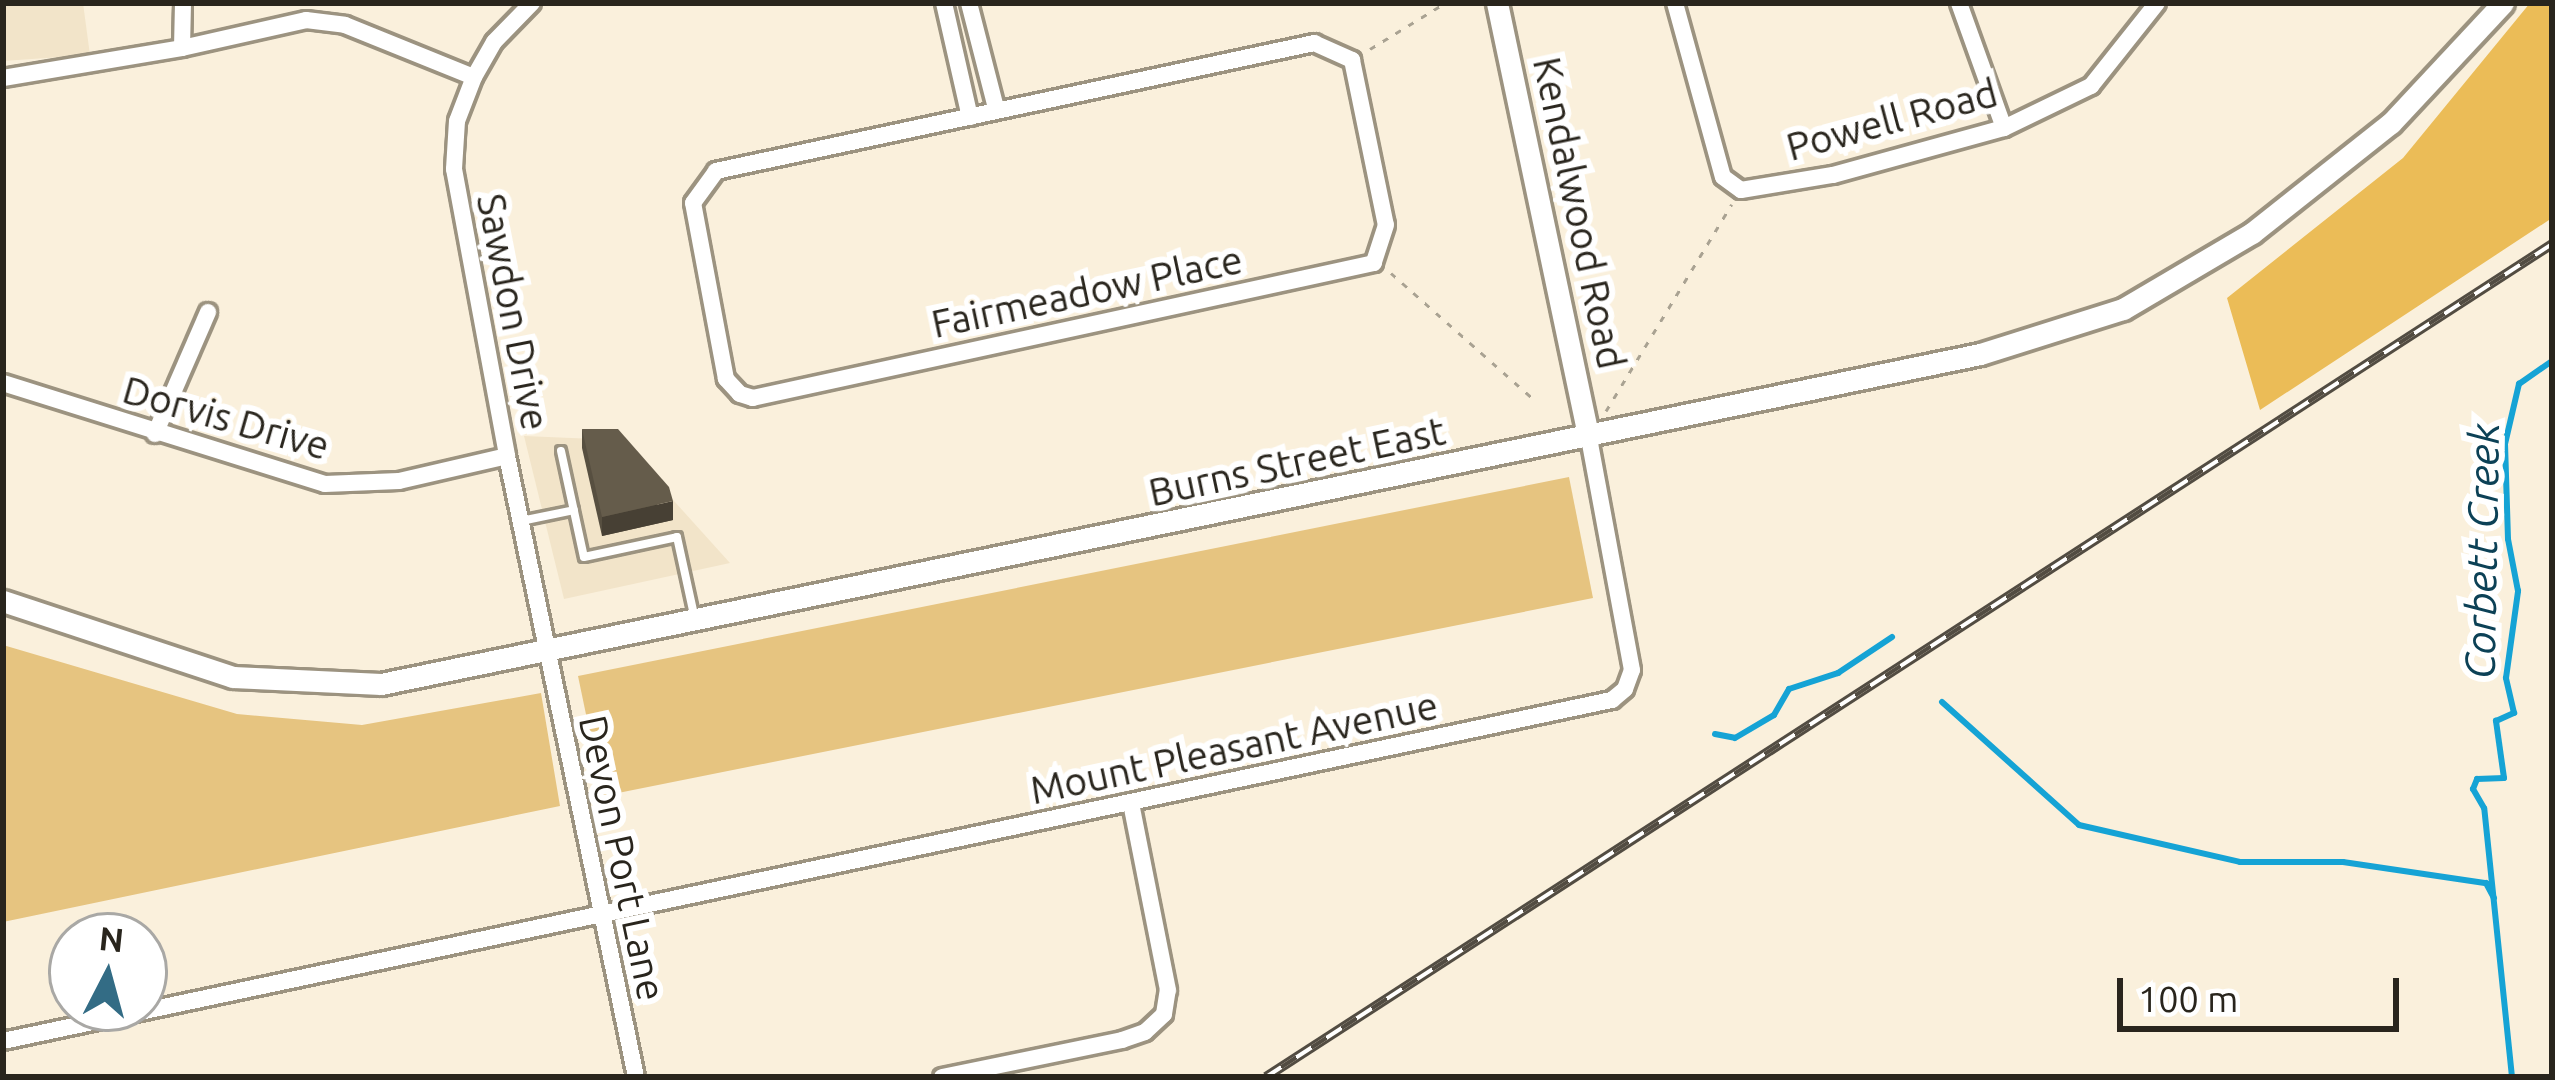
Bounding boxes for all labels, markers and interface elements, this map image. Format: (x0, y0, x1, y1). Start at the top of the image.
street label: Kendalwood Road (1523, 53, 1635, 373)
street label: Powell Road (1781, 69, 2003, 171)
street label: Sawdon Drive (467, 190, 559, 434)
street label: Fairmeadow Place (927, 236, 1247, 348)
street label: Dorvis Drive (117, 366, 335, 470)
street label: Burns Street East (1144, 408, 1450, 516)
water label: Corbett Creek (2455, 422, 2509, 680)
street label: Mount Pleasant Avenue (1026, 682, 1442, 814)
street label: Devon Port Lane (569, 711, 675, 1005)
north arrow (48, 912, 168, 1032)
text: N (97, 919, 126, 958)
scale bar (2123, 954, 2405, 1028)
text: 100 m (2138, 978, 2238, 1019)

